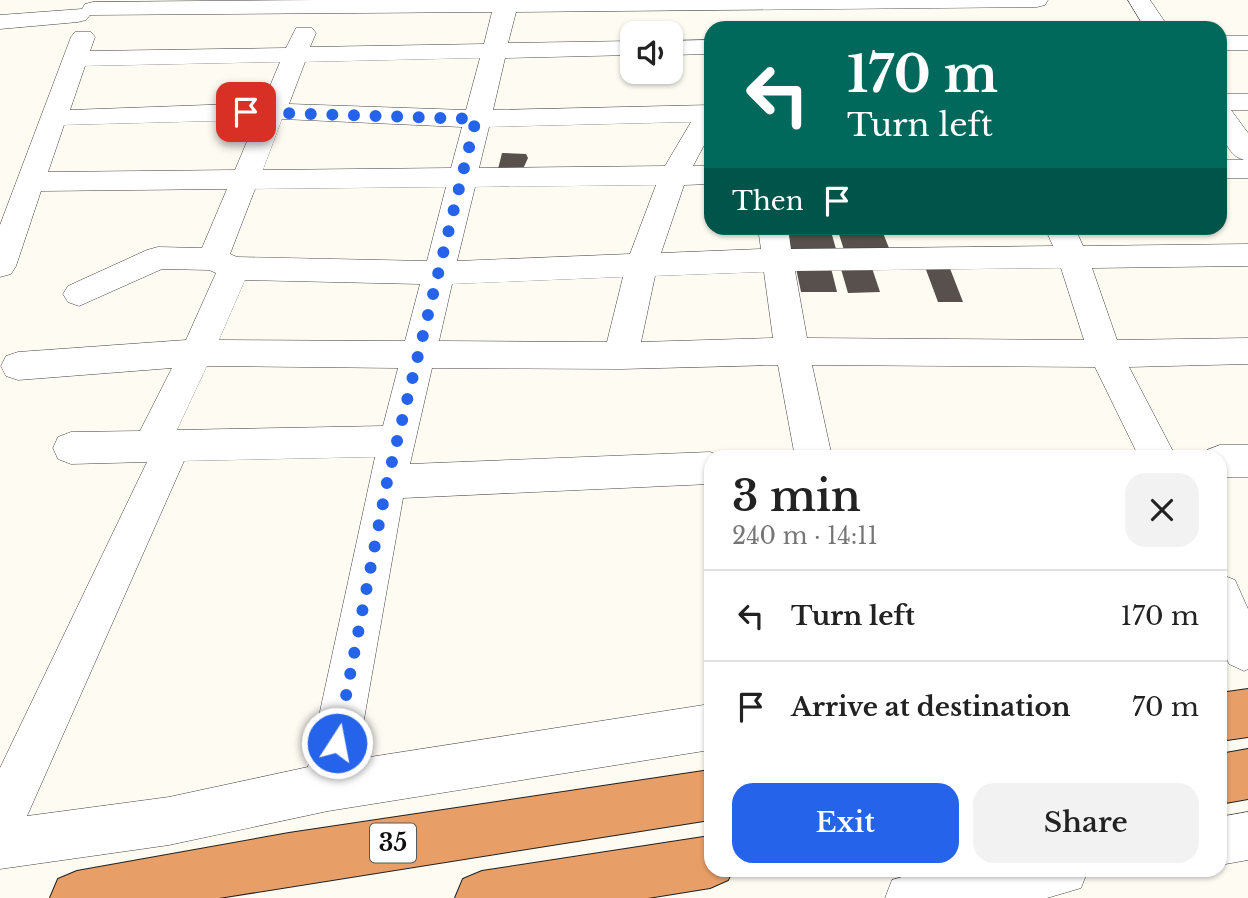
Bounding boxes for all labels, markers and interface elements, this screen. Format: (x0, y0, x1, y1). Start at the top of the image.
map controls (620, 21, 683, 84)
button: sound (620, 21, 683, 84)
text: 170 m (847, 44, 998, 105)
icon: left (732, 49, 823, 140)
pin (216, 82, 276, 142)
icon: arrive (227, 93, 265, 131)
text: Turn left (847, 105, 993, 145)
icon: arrive (818, 182, 856, 220)
text: Then (732, 185, 804, 217)
text: 3 min (732, 470, 861, 522)
button: close (1125, 473, 1199, 547)
text: 240 m · 14:11 (732, 522, 878, 550)
icon: left (732, 597, 770, 635)
text: Turn left (791, 600, 915, 632)
text: 170 m (1120, 600, 1199, 632)
icon: arrive (732, 688, 770, 726)
text: Arrive at destination (791, 691, 1071, 723)
text: 70 m (1132, 691, 1199, 723)
position arrow (300, 706, 374, 780)
button: Exit (732, 783, 959, 863)
button: Share (973, 783, 1199, 863)
road number: 35 (370, 824, 416, 862)

